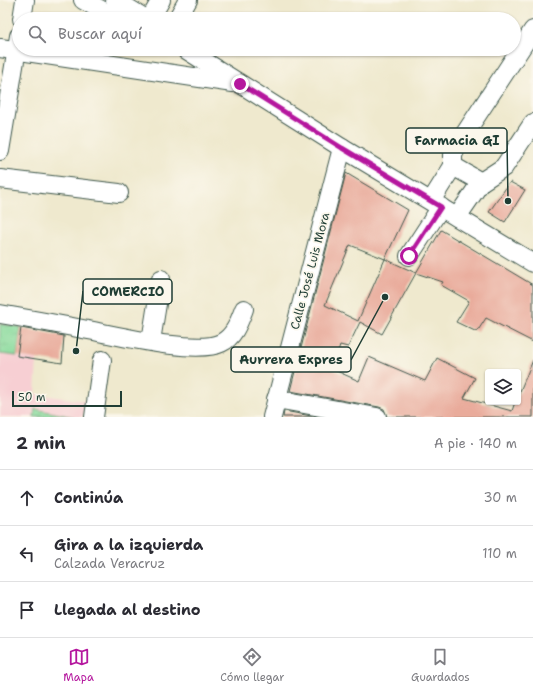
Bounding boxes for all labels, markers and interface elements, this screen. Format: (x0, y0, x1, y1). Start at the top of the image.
search box (12, 12, 521, 56)
icon: search (26, 23, 48, 45)
text: Buscar aquí (58, 24, 142, 44)
route end (231, 75, 249, 93)
callout: Farmacia GI (406, 128, 507, 153)
text: Farmacia GI (414, 132, 500, 149)
street label: Calle José Luis Mora (287, 210, 333, 331)
route start (400, 247, 418, 265)
callout: COMERCIO (83, 279, 172, 304)
text: COMERCIO (92, 283, 165, 300)
callout: Aurrera Expres (231, 347, 351, 372)
text: Aurrera Expres (239, 351, 343, 368)
map controls (485, 369, 521, 405)
button: layers (485, 369, 521, 405)
scale bar (12, 389, 122, 408)
text: 50 m (18, 390, 46, 405)
text: 2 min (16, 432, 66, 454)
text: A pie · 140 m (434, 435, 517, 452)
icon: ahead (16, 487, 38, 509)
text: Continúa (54, 488, 123, 508)
text: 30 m (483, 489, 517, 506)
text: Gira a la izquierda (54, 535, 203, 555)
icon: left (16, 543, 38, 565)
text: 110 m (482, 545, 517, 562)
text: Calzada Veracruz (54, 555, 165, 572)
icon: arrive (16, 599, 38, 621)
text: Llegada al destino (54, 600, 201, 620)
tab: Mapa (63, 646, 94, 685)
tab: Cómo llegar (220, 646, 284, 685)
tab: Guardados (411, 646, 470, 685)

